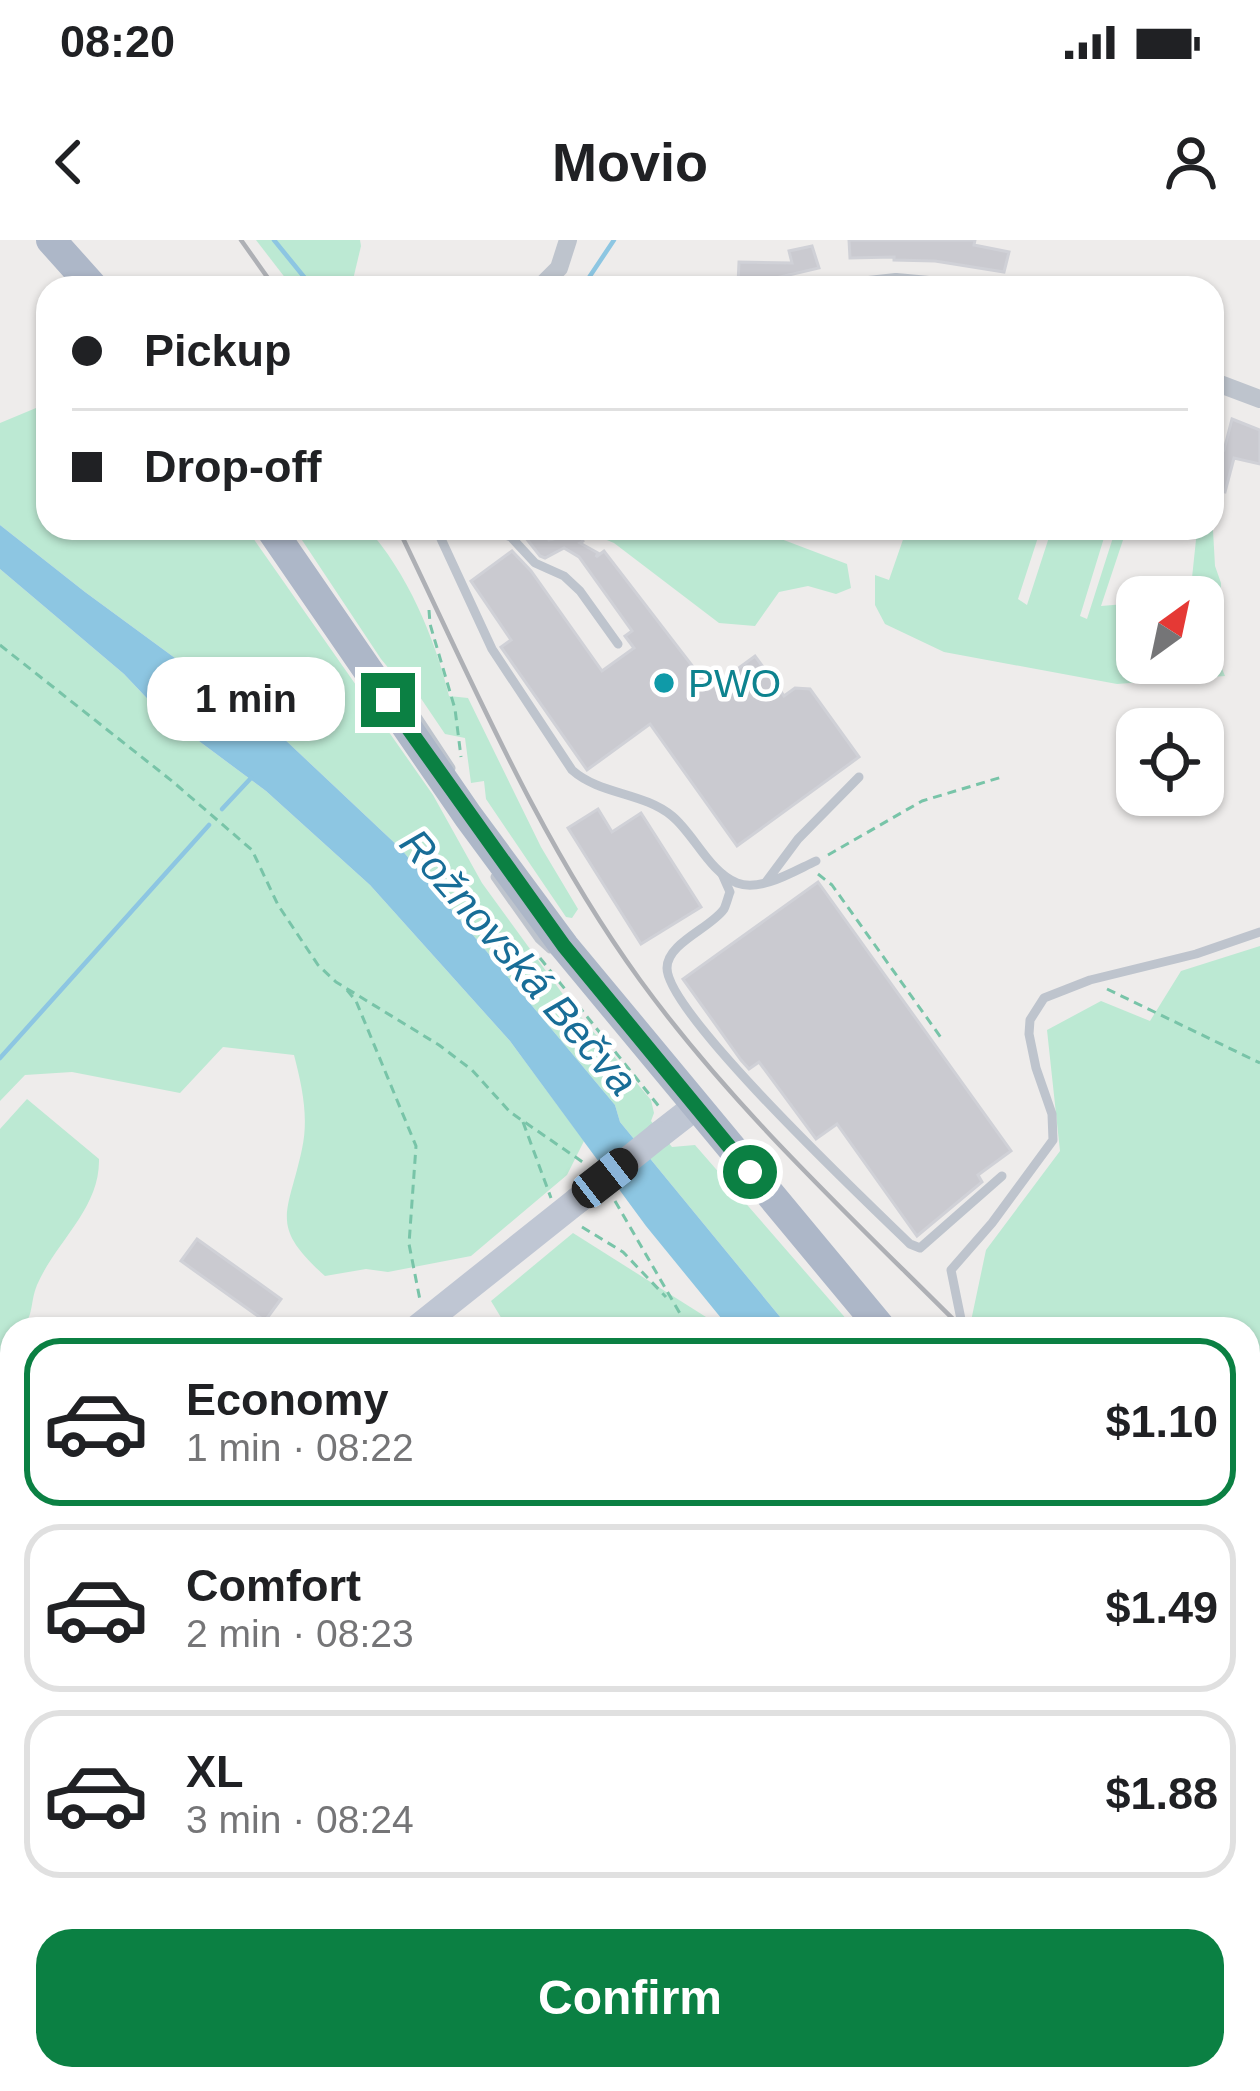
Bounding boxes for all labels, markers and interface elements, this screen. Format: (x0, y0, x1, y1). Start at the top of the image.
text: 08:20 (60, 16, 175, 67)
icon: back (36, 129, 102, 195)
icon: person (1158, 129, 1224, 195)
text: Movio (552, 132, 708, 192)
text: Pickup (144, 325, 292, 376)
text: Drop-off (144, 441, 321, 492)
north arrow (1116, 576, 1224, 684)
map controls (1116, 576, 1224, 816)
callout: 1 min (148, 658, 346, 742)
place label: PWO (688, 662, 781, 705)
marker: PWO (651, 670, 677, 696)
route end (361, 673, 415, 727)
text: 1 min (195, 677, 297, 720)
button: locate (1116, 708, 1224, 816)
water label: Rožnovská Bečva (391, 820, 647, 1104)
car (566, 1142, 644, 1214)
route start (723, 1145, 777, 1199)
icon: car (42, 1368, 150, 1476)
text: Economy (186, 1374, 389, 1425)
text: $1.10 (1105, 1396, 1218, 1447)
text: 1 min · 08:22 (186, 1426, 414, 1469)
icon: car (42, 1554, 150, 1662)
text: Comfort (186, 1560, 361, 1611)
text: $1.49 (1105, 1582, 1218, 1633)
text: 2 min · 08:23 (186, 1612, 414, 1655)
icon: car (42, 1740, 150, 1848)
text: XL (186, 1746, 244, 1797)
text: $1.88 (1105, 1768, 1218, 1819)
text: 3 min · 08:24 (186, 1798, 414, 1841)
button: Confirm (36, 1929, 1224, 2067)

